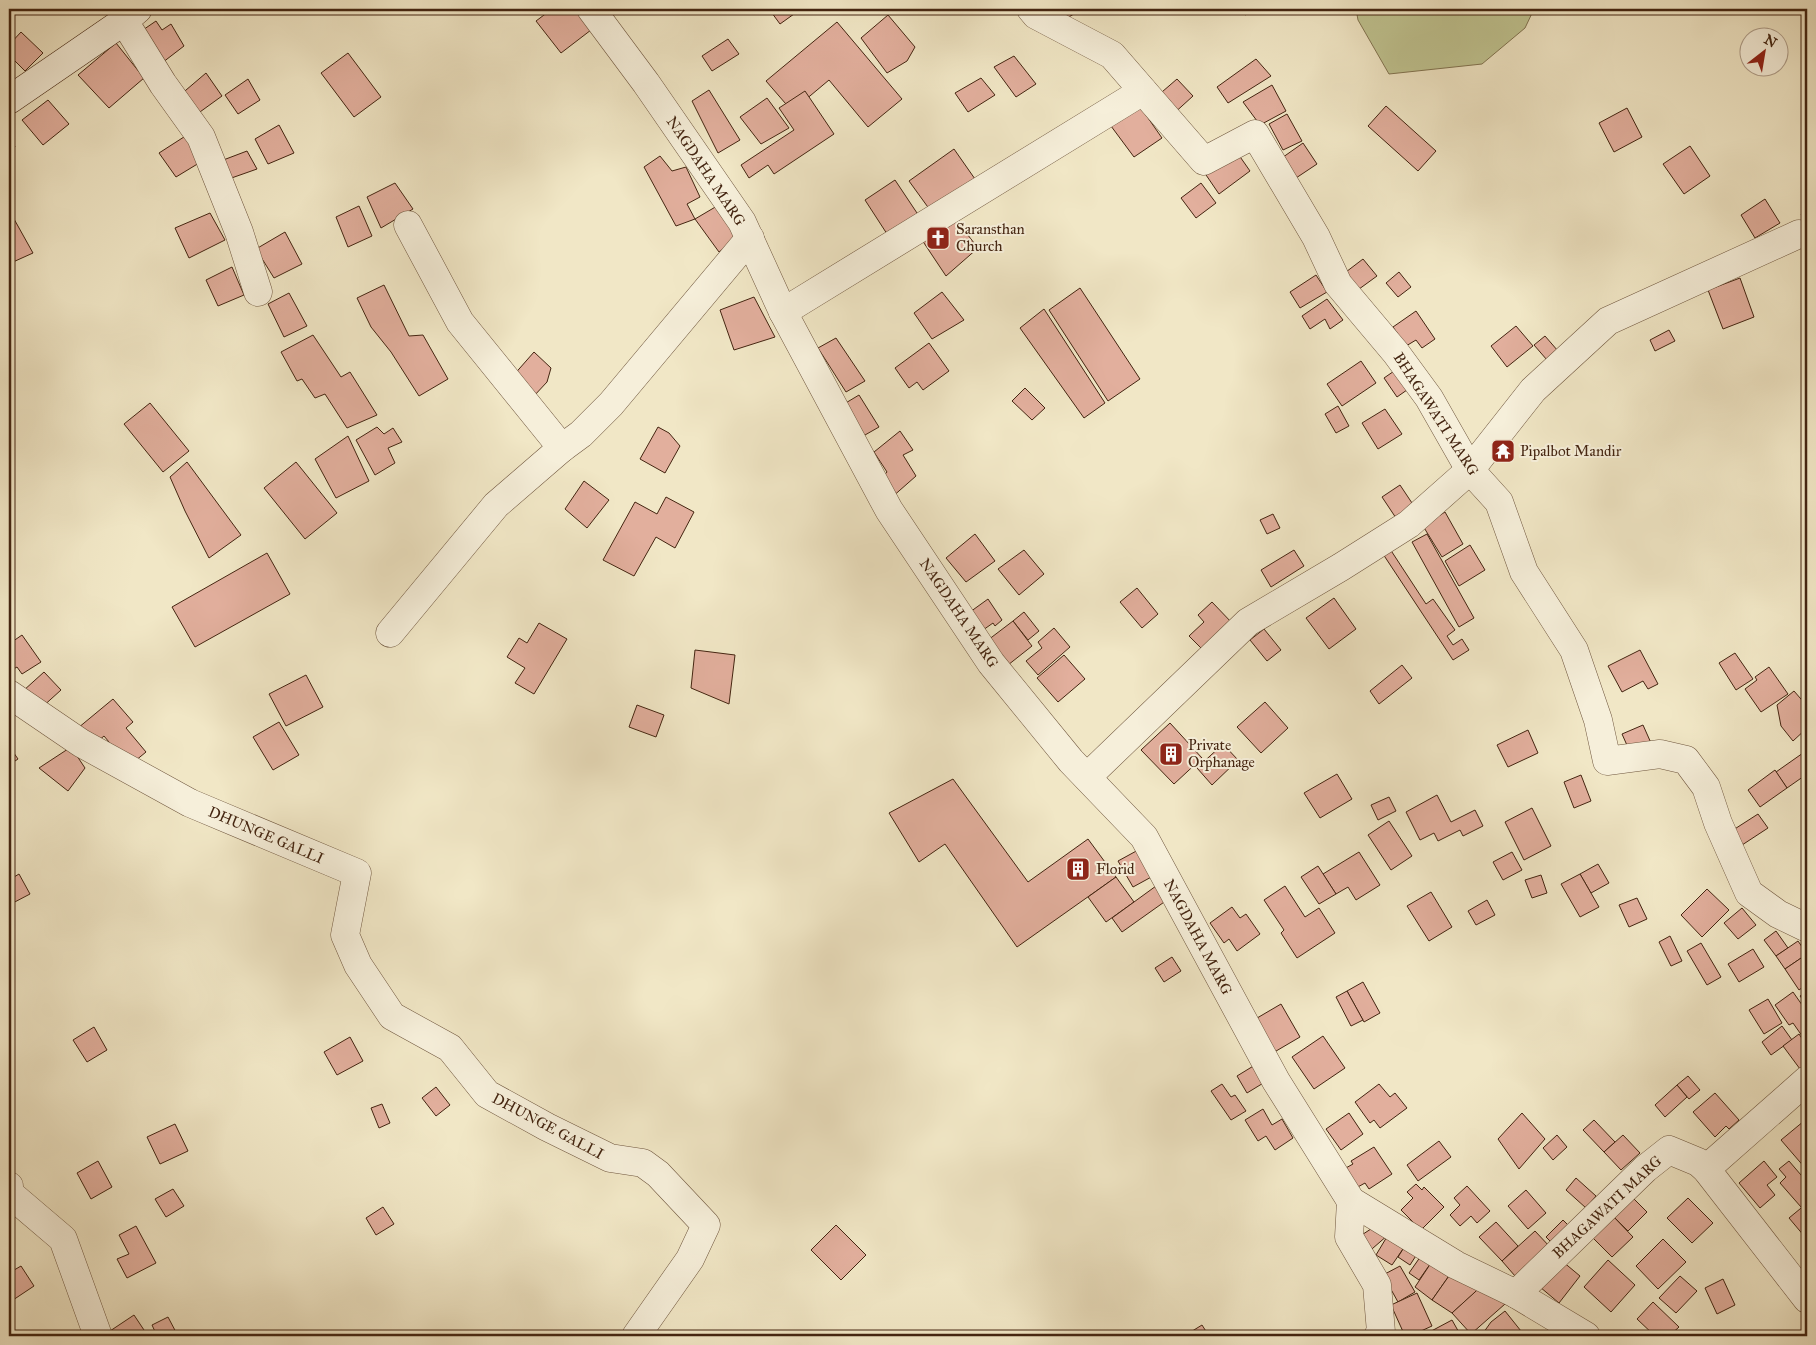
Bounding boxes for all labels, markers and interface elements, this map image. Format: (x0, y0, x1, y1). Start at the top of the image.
north arrow (1738, 28, 1788, 78)
text: N (1761, 31, 1780, 52)
street label: NAGDAHA MARG (663, 113, 749, 229)
place label: Saransthan Church (956, 220, 1025, 255)
church icon: Saransthan Church (925, 225, 951, 251)
street label: BHAGAWATI MARG (1390, 349, 1482, 479)
temple icon: Pipalbot Mandir (1490, 438, 1516, 464)
place label: Pipalbot Mandir (1520, 442, 1622, 460)
street label: NAGDAHA MARG (916, 555, 1002, 671)
place label: Private Orphanage (1188, 736, 1255, 771)
building icon: Private Orphanage (1158, 741, 1184, 767)
street label: DHUNGE GALLI (206, 803, 326, 867)
building icon: Florid (1065, 856, 1091, 882)
place label: Florid (1096, 860, 1135, 878)
street label: NAGDAHA MARG (1160, 876, 1236, 998)
street label: DHUNGE GALLI (489, 1089, 607, 1163)
street label: BHAGAWATI MARG (1549, 1152, 1665, 1262)

